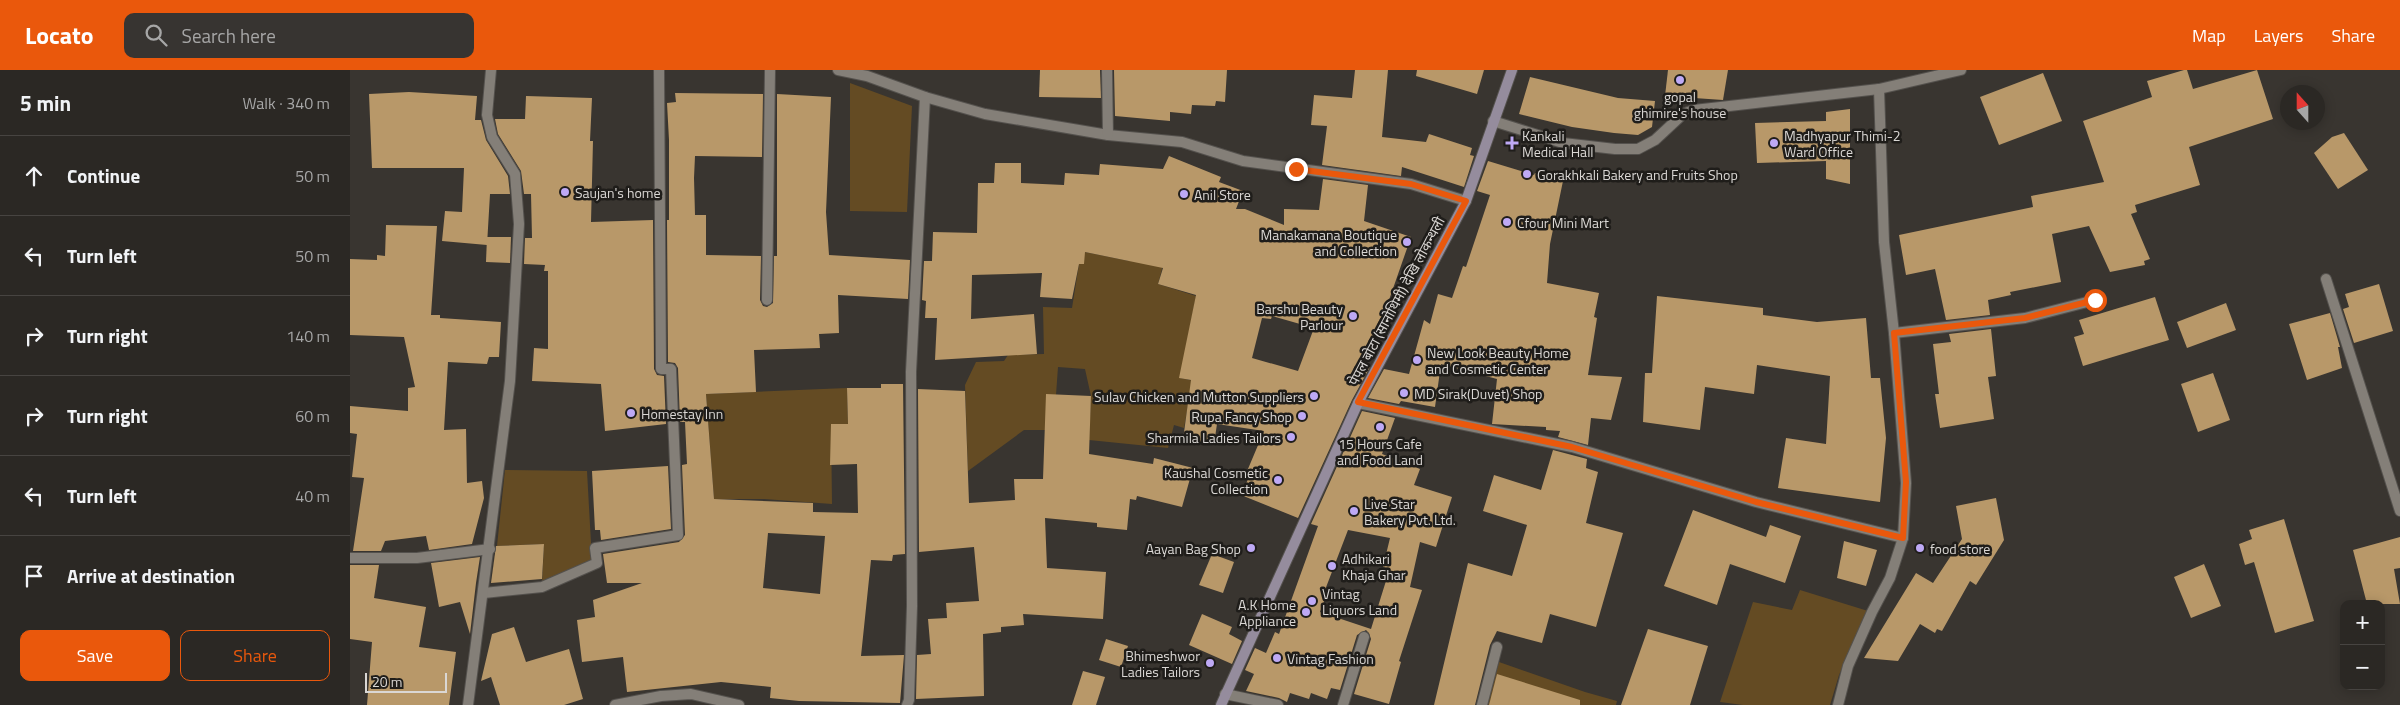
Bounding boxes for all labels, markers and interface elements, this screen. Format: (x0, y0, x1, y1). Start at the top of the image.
search box (124, 13, 474, 58)
text: Locato (25, 17, 94, 53)
icon: search (142, 21, 170, 49)
text: Search here (182, 21, 276, 50)
text: Map (2192, 22, 2226, 49)
text: Layers (2254, 22, 2303, 49)
text: Share (2331, 22, 2375, 49)
marker: gopal ghimire's house (1674, 74, 1686, 86)
north arrow (2280, 85, 2325, 130)
place label: gopal ghimire's house (1634, 86, 1726, 123)
text: 5 min (20, 87, 71, 119)
text: Walk · 340 m (242, 91, 330, 115)
place label: Kankali Medical Hall (1522, 125, 1594, 162)
place label: Madhyapur Thimi-2 Ward Office (1784, 125, 1901, 162)
marker: Kankali Medical Hall (1506, 137, 1518, 149)
marker: Madhyapur Thimi-2 Ward Office (1768, 137, 1780, 149)
route end (1285, 158, 1308, 181)
text: Continue (67, 161, 140, 190)
icon: ahead (20, 162, 48, 190)
text: 50 m (295, 164, 330, 188)
place label: Gorakhkali Bakery and Fruits Shop (1537, 164, 1738, 185)
marker: Gorakhkali Bakery and Fruits Shop (1521, 168, 1533, 180)
place label: Saujan's home (575, 182, 661, 203)
place label: Anil Store (1194, 184, 1251, 205)
marker: Saujan's home (559, 186, 571, 198)
marker: Anil Store (1178, 188, 1190, 200)
street label: पेपल बोटा (सानोथिमी) देखि लोकन्थली (1342, 212, 1450, 389)
place label: Cfour Mini Mart (1517, 212, 1609, 233)
marker: Cfour Mini Mart (1501, 216, 1513, 228)
place label: Manakamana Boutique and Collection (1260, 224, 1397, 261)
marker: Manakamana Boutique and Collection (1401, 236, 1413, 248)
text: Turn left (67, 241, 137, 270)
icon: left (20, 242, 48, 270)
text: 50 m (295, 244, 330, 268)
route start (2084, 289, 2107, 312)
place label: Barshu Beauty Parlour (1256, 298, 1343, 335)
marker: Barshu Beauty Parlour (1347, 310, 1359, 322)
text: Turn right (67, 321, 148, 350)
icon: right (20, 322, 48, 350)
text: 140 m (286, 324, 330, 348)
place label: New Look Beauty Home and Cosmetic Center (1427, 342, 1569, 379)
marker: New Look Beauty Home and Cosmetic Center (1411, 354, 1423, 366)
place label: MD Sirak(Duvet) Shop (1414, 383, 1542, 404)
place label: Sulav Chicken and Mutton Suppliers (1094, 386, 1304, 407)
marker: MD Sirak(Duvet) Shop (1398, 387, 1410, 399)
marker: Sulav Chicken and Mutton Suppliers (1308, 390, 1320, 402)
text: Turn right (67, 401, 148, 430)
icon: right (20, 402, 48, 430)
place label: Homestay Inn (641, 403, 723, 424)
text: 60 m (295, 404, 330, 428)
place label: Rupa Fancy Shop (1191, 406, 1292, 427)
marker: Homestay Inn (625, 407, 637, 419)
marker: Rupa Fancy Shop (1296, 410, 1308, 422)
marker: 15 Hours Cafe and Food Land (1374, 421, 1386, 433)
place label: Sharmila Ladies Tailors (1147, 427, 1281, 448)
marker: Sharmila Ladies Tailors (1285, 431, 1297, 443)
place label: 15 Hours Cafe and Food Land (1337, 433, 1423, 470)
place label: Kaushal Cosmetic Collection (1164, 462, 1268, 499)
marker: Kaushal Cosmetic Collection (1272, 474, 1284, 486)
text: Turn left (67, 481, 137, 510)
icon: left (20, 482, 48, 510)
text: 40 m (295, 484, 330, 508)
place label: Live Star Bakery Pvt. Ltd. (1364, 493, 1456, 530)
marker: Live Star Bakery Pvt. Ltd. (1348, 505, 1360, 517)
place label: Aayan Bag Shop (1146, 538, 1241, 559)
place label: food store (1930, 538, 1990, 559)
marker: Aayan Bag Shop (1245, 542, 1257, 554)
marker: food store (1914, 542, 1926, 554)
place label: Adhikari Khaja Ghar (1342, 548, 1406, 585)
marker: Adhikari Khaja Ghar (1326, 560, 1338, 572)
text: Arrive at destination (67, 561, 235, 590)
icon: arrive (20, 562, 48, 590)
place label: Vintag Liquors Land (1322, 583, 1397, 620)
place label: A.K Home Appliance (1238, 594, 1296, 631)
marker: Vintag Liquors Land (1306, 595, 1318, 607)
map controls (2340, 600, 2385, 690)
button: + (2340, 600, 2385, 645)
marker: A.K Home Appliance (1300, 606, 1312, 618)
button: Save (20, 630, 170, 681)
button: Share (180, 630, 330, 681)
place label: Bhimeshwor Ladies Tailors (1121, 645, 1200, 682)
button: − (2340, 645, 2385, 690)
place label: Vintag Fashion (1287, 648, 1374, 669)
marker: Vintag Fashion (1271, 652, 1283, 664)
marker: Bhimeshwor Ladies Tailors (1204, 657, 1216, 669)
scale bar (365, 670, 448, 693)
text: 20 m (372, 671, 402, 692)

